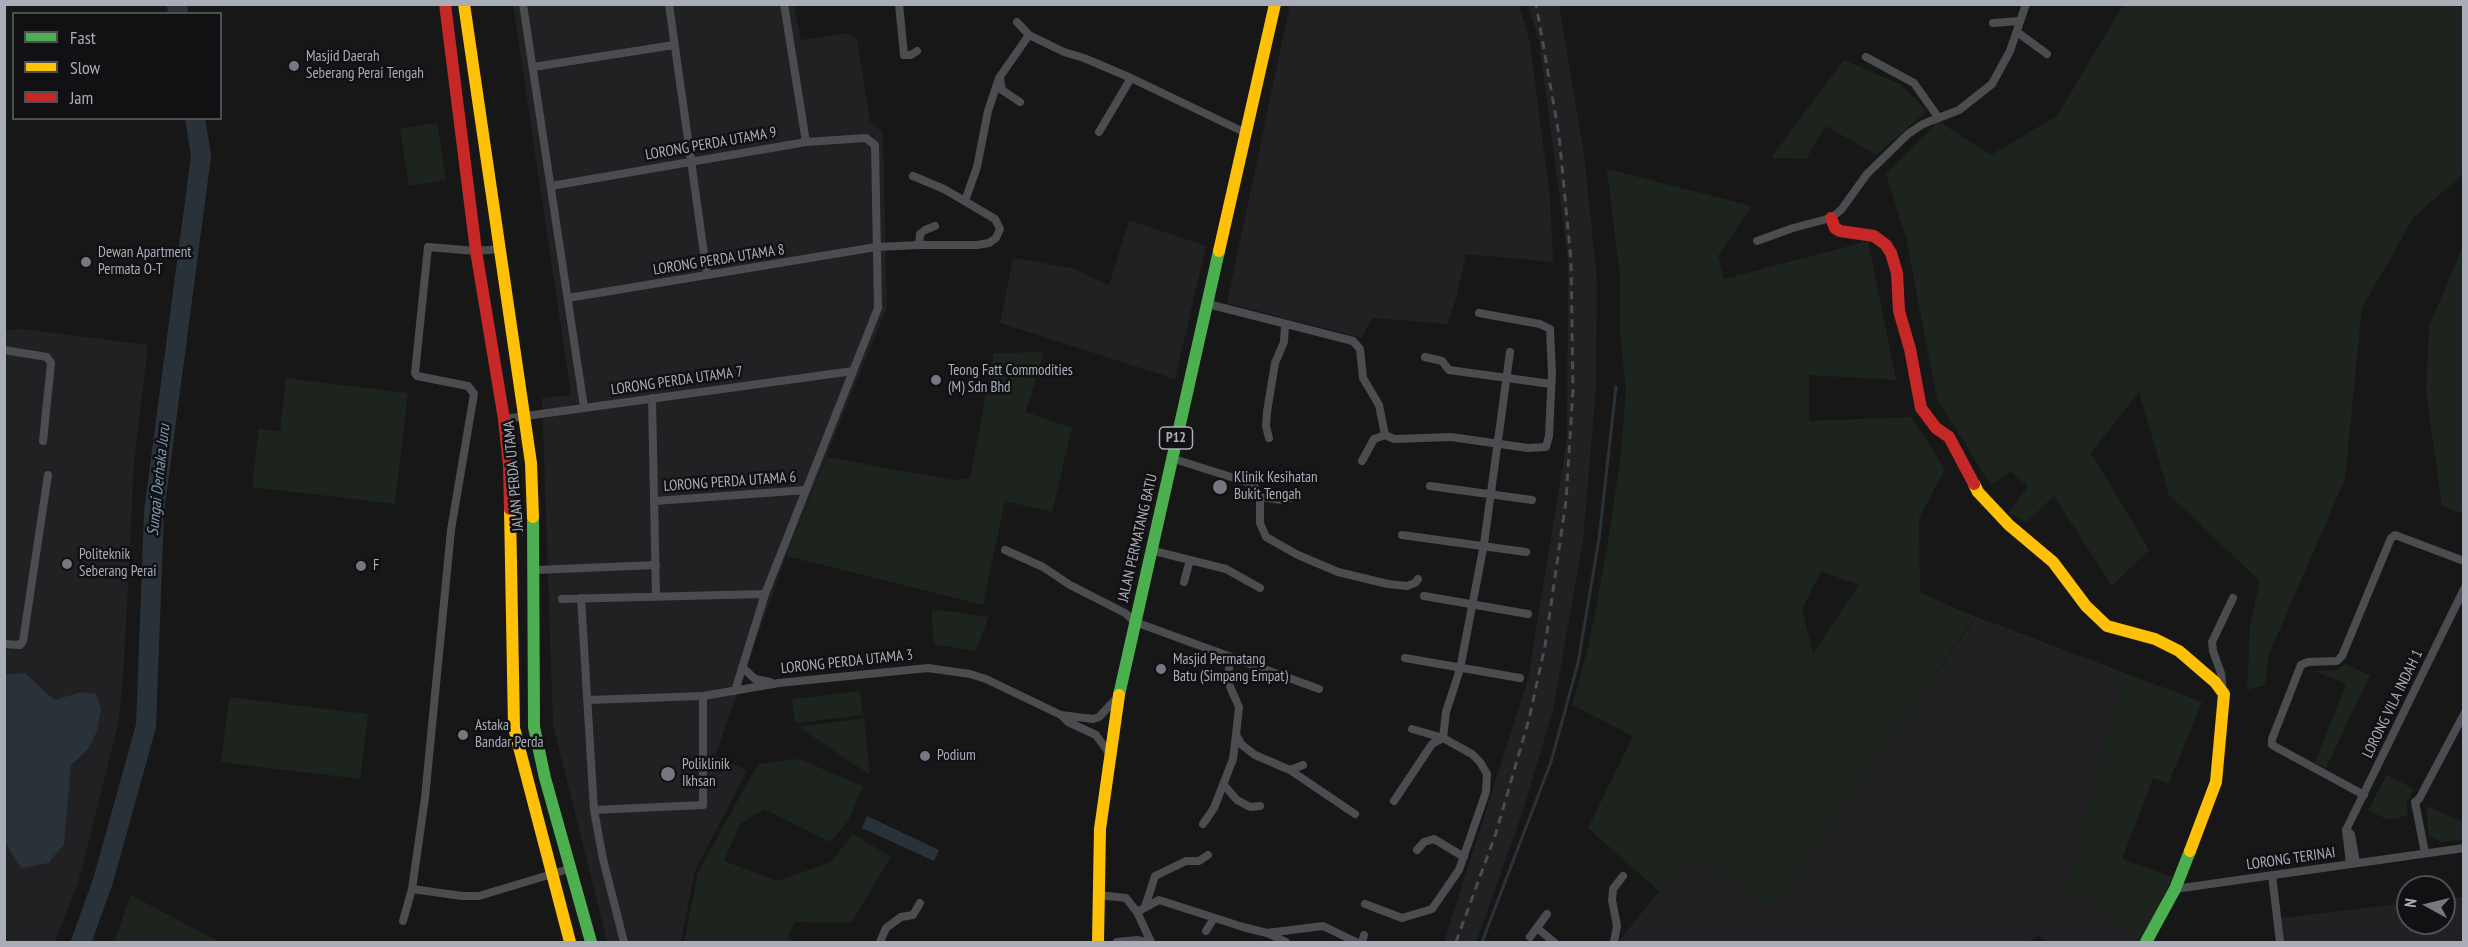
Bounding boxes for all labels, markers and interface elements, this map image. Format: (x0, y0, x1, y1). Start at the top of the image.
legend (12, 12, 222, 120)
text: Fast (70, 26, 96, 49)
place label: Masjid Daerah Seberang Perai Tengah (306, 48, 424, 83)
text: Slow (70, 56, 100, 79)
marker: Masjid Daerah Seberang Perai Tengah (287, 59, 301, 73)
text: Jam (70, 86, 93, 109)
street label: LORONG PERDA UTAMA 9 (644, 124, 778, 164)
street label: LORONG PERDA UTAMA 8 (652, 241, 786, 279)
place label: Dewan Apartment Permata O-T (98, 244, 191, 279)
marker: Dewan Apartment Permata O-T (79, 255, 93, 269)
place label: Teong Fatt Commodities (M) Sdn Bhd (948, 362, 1073, 397)
street label: LORONG PERDA UTAMA 7 (610, 363, 744, 399)
marker: Teong Fatt Commodities (M) Sdn Bhd (929, 373, 943, 387)
street label: JALAN PERDA UTAMA (500, 420, 528, 532)
water label: Sungai Derhaka Juru (144, 423, 174, 537)
road number: P12 (1160, 427, 1192, 449)
street label: LORONG PERDA UTAMA 6 (663, 468, 797, 496)
place label: Klinik Kesihatan Bukit Tengah (1234, 469, 1318, 504)
street label: JALAN PERMATANG BATU (1114, 472, 1162, 604)
marker: Klinik Kesihatan Bukit Tengah (1211, 478, 1229, 496)
place label: Politeknik Seberang Perai (79, 546, 157, 581)
marker: Politeknik Seberang Perai (60, 557, 74, 571)
place label: F (373, 557, 379, 575)
marker: F (354, 559, 368, 573)
street label: LORONG PERDA UTAMA 3 (780, 646, 914, 678)
street label: LORONG VILA INDAH 1 (2359, 647, 2427, 761)
place label: Masjid Permatang Batu (Simpang Empat) (1173, 651, 1288, 686)
marker: Masjid Permatang Batu (Simpang Empat) (1154, 662, 1168, 676)
place label: Astaka Bandar Perda (475, 717, 544, 752)
marker: Astaka Bandar Perda (456, 728, 470, 742)
place label: Podium (937, 747, 976, 765)
marker: Podium (918, 749, 932, 763)
place label: Poliklinik Ikhsan (682, 756, 730, 791)
marker: Poliklinik Ikhsan (659, 765, 677, 783)
street label: LORONG TERINAI (2245, 844, 2337, 874)
north arrow (2396, 875, 2456, 935)
text: N (2400, 897, 2421, 908)

